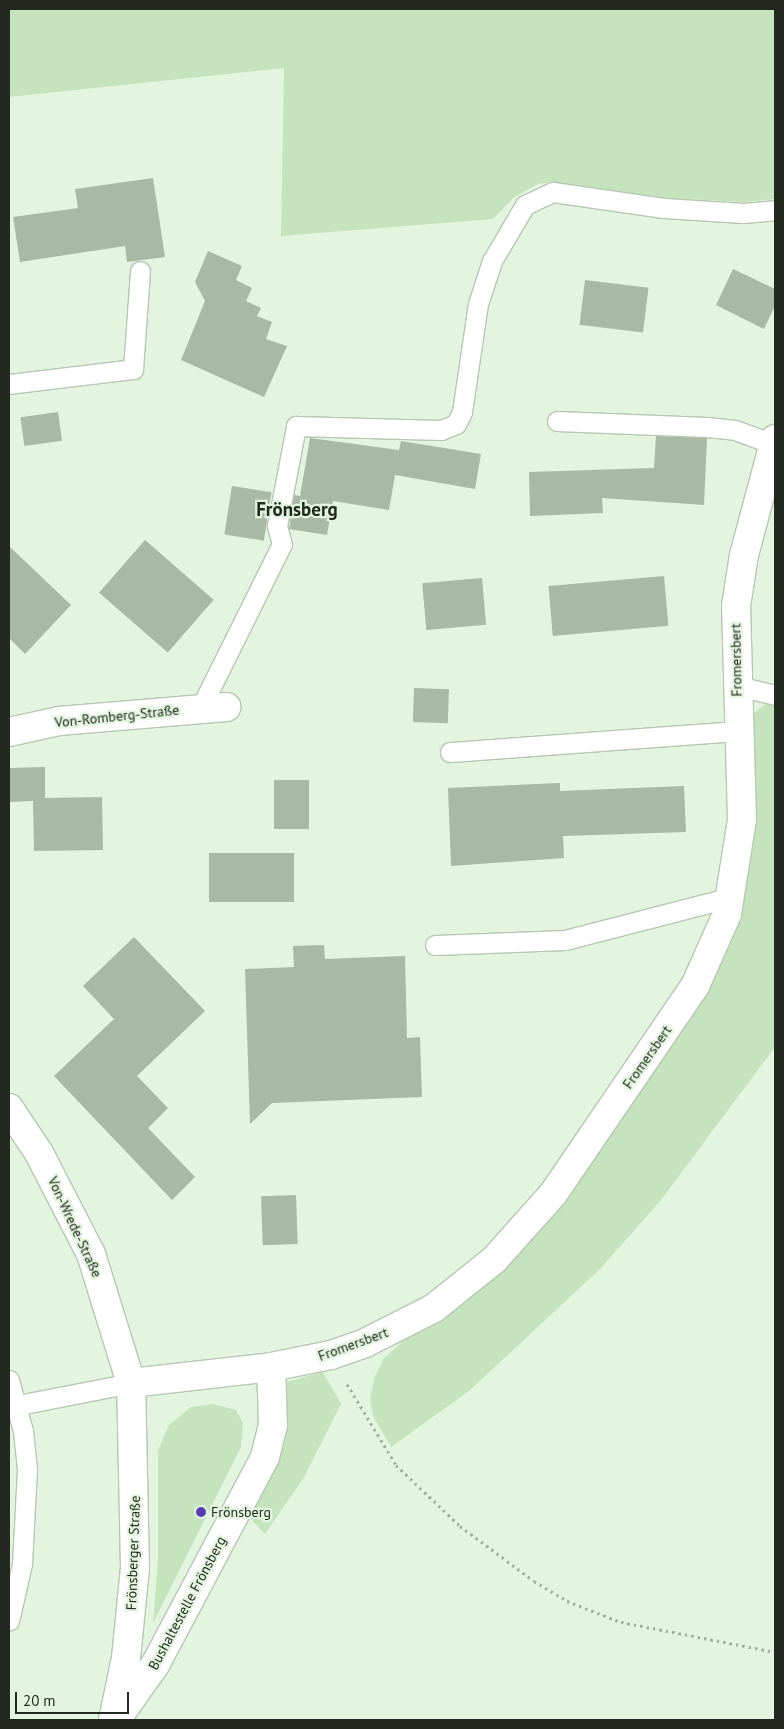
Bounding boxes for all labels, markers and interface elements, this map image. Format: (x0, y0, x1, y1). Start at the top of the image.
district label: Frönsberg (256, 499, 338, 521)
street label: Fromersbert (727, 623, 745, 697)
street label: Von-Romberg-Straße (54, 701, 180, 731)
street label: Fromersbert (619, 1022, 675, 1092)
street label: Von-Wrede-Straße (44, 1174, 106, 1280)
street label: Fromersbert (316, 1324, 390, 1364)
street label: Frönsberger Straße (123, 1495, 143, 1611)
place label: Frönsberg (211, 1504, 271, 1520)
marker: Frönsberg (195, 1506, 207, 1518)
street label: Bushaltestelle Frönsberg (145, 1533, 229, 1673)
scale bar (18, 1682, 131, 1714)
text: 20 m (23, 1691, 56, 1710)

